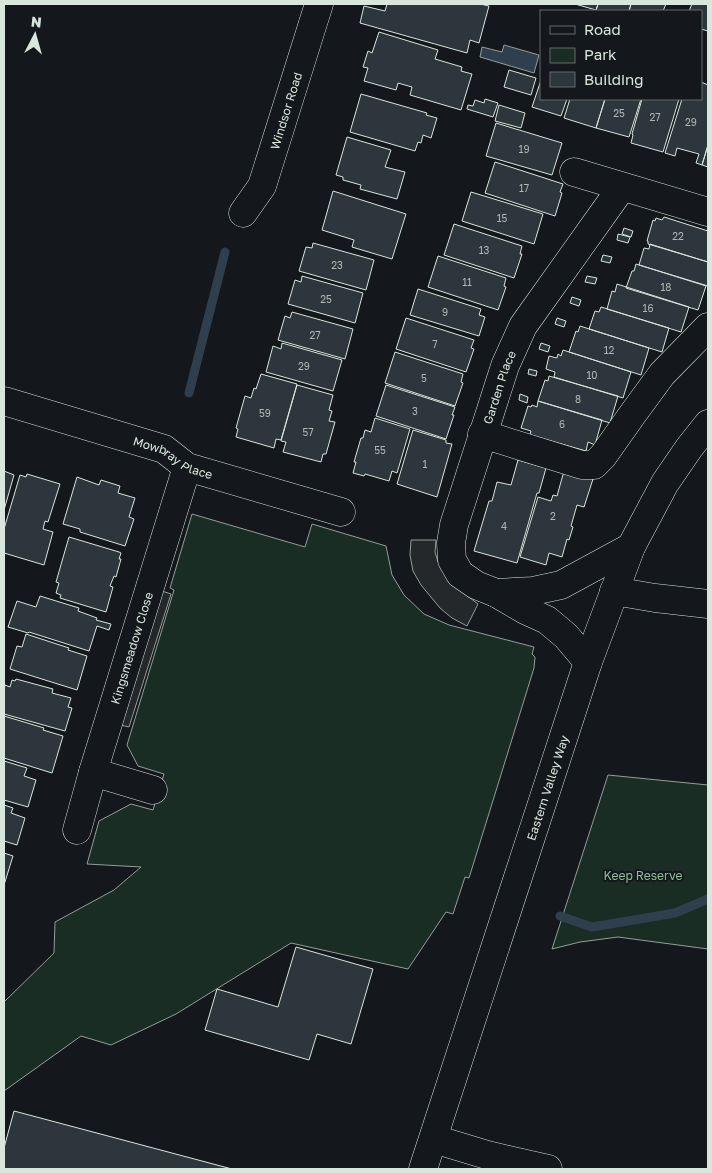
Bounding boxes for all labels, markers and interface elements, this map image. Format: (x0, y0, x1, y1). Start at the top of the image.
north arrow (10, 10, 60, 60)
legend (540, 10, 702, 100)
text: N (30, 13, 43, 31)
text: Road (584, 20, 621, 38)
text: Park (584, 45, 617, 63)
street label: Windsor Road (266, 70, 305, 151)
text: Building (584, 70, 644, 88)
house number: 25 (613, 107, 625, 119)
house number: 27 (649, 111, 661, 123)
house number: 29 (685, 116, 697, 128)
house number: 19 (519, 143, 529, 155)
house number: 17 (519, 182, 529, 194)
house number: 15 (497, 212, 508, 224)
house number: 22 (672, 230, 684, 242)
house number: 13 (479, 244, 489, 256)
house number: 23 (331, 259, 343, 271)
house number: 11 (462, 276, 472, 288)
house number: 18 (661, 281, 671, 293)
house number: 25 (320, 293, 332, 305)
house number: 16 (643, 302, 653, 314)
house number: 9 (442, 306, 448, 318)
house number: 27 (309, 329, 321, 341)
house number: 7 (432, 338, 438, 350)
house number: 12 (604, 344, 615, 356)
street label: Garden Place (479, 348, 519, 426)
house number: 29 (298, 360, 310, 372)
house number: 10 (586, 369, 598, 381)
house number: 5 (421, 372, 427, 384)
house number: 8 (575, 393, 581, 405)
house number: 3 (412, 405, 418, 417)
house number: 59 (259, 407, 271, 419)
house number: 6 (559, 418, 565, 430)
house number: 57 (302, 426, 314, 438)
street label: Mowbray Place (131, 433, 215, 482)
house number: 55 (374, 444, 386, 456)
house number: 1 (423, 458, 428, 470)
house number: 2 (550, 510, 556, 522)
house number: 4 (501, 520, 507, 532)
street label: Kingsmeadow Close (107, 590, 156, 706)
street label: Eastern Valley Way (523, 733, 571, 842)
park label: Keep Reserve (603, 868, 683, 883)

